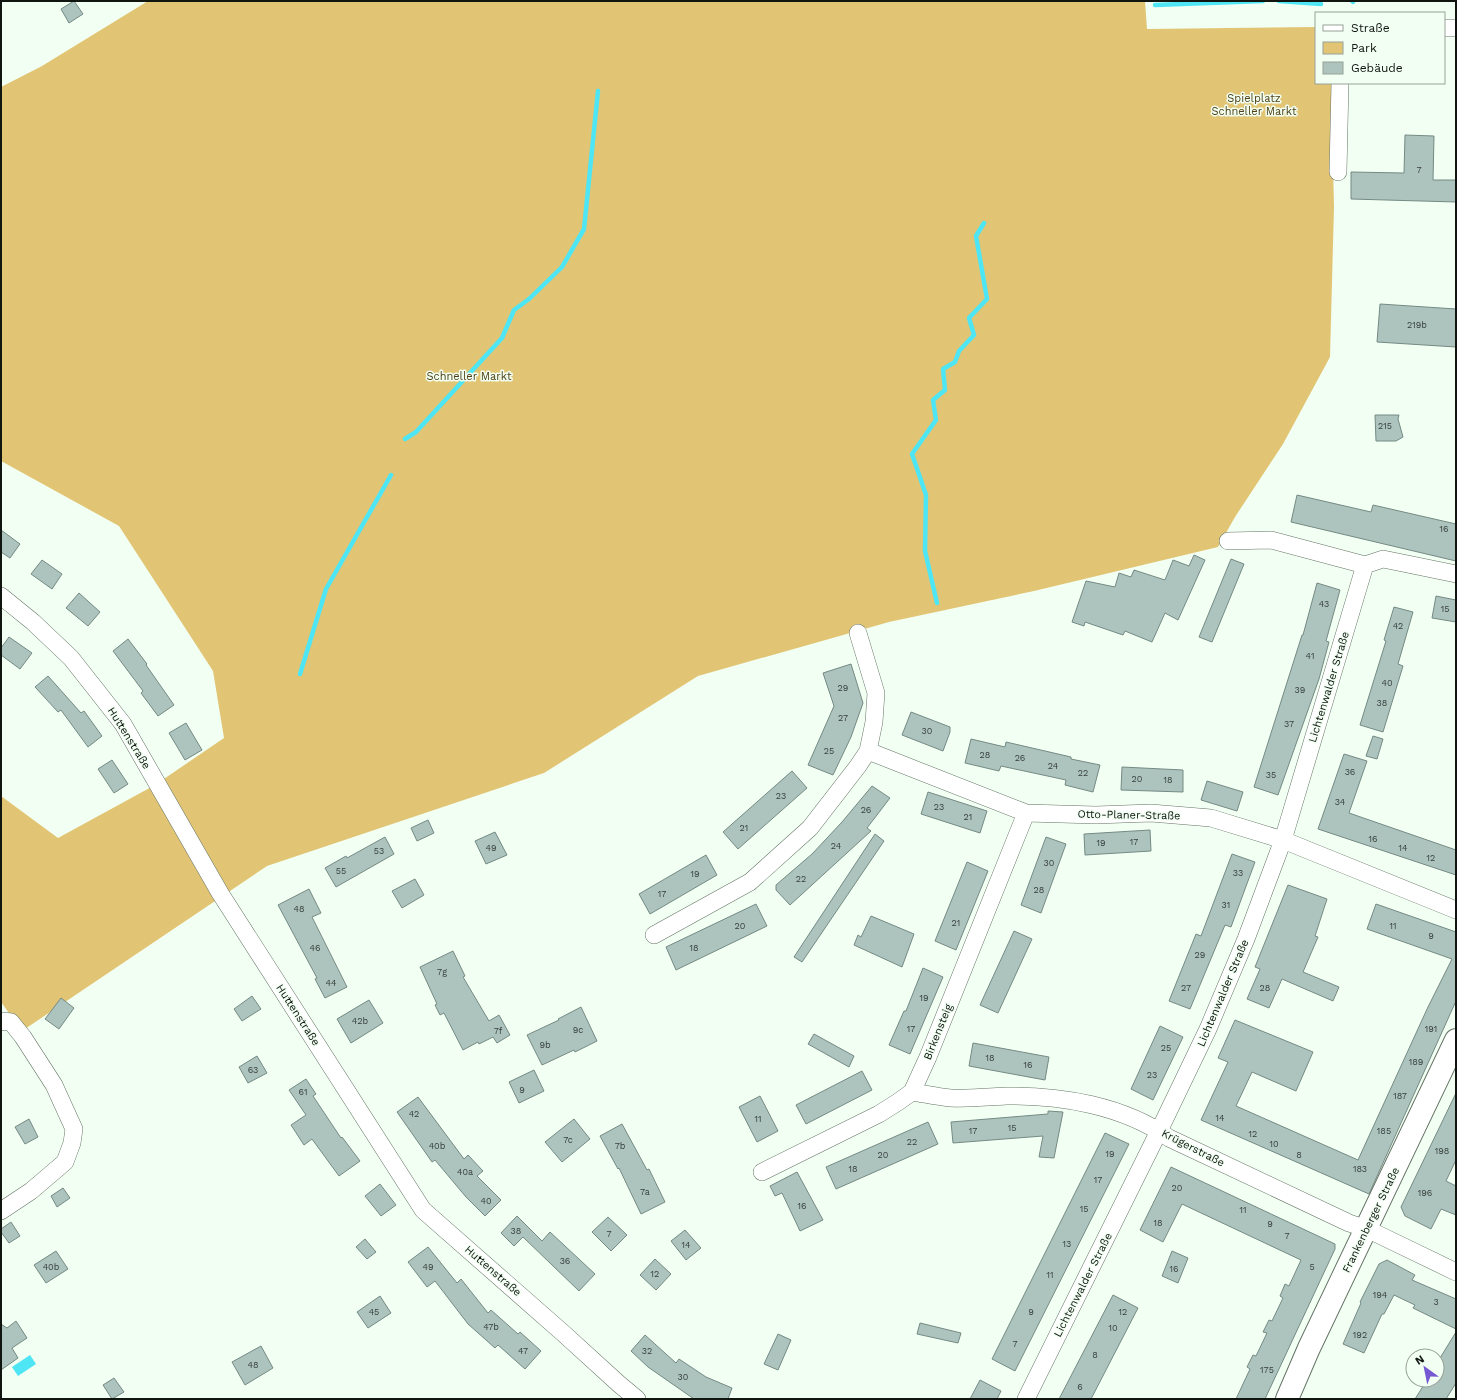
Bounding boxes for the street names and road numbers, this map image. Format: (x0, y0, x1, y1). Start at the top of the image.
street label: Lichtenwalder Straße (1306, 630, 1352, 744)
street label: Huttenstraße (105, 705, 153, 771)
street label: Otto-Planer-Straße (1077, 808, 1181, 822)
street label: Lichtenwalder Straße (1194, 937, 1252, 1049)
street label: Huttenstraße (273, 982, 323, 1048)
street label: Birkensteig (921, 1002, 955, 1062)
street label: Krügerstraße (1159, 1127, 1227, 1169)
street label: Frankenberger Straße (1340, 1165, 1402, 1275)
street label: Lichtenwalder Straße (1051, 1231, 1115, 1339)
street label: Huttenstraße (462, 1243, 524, 1299)

